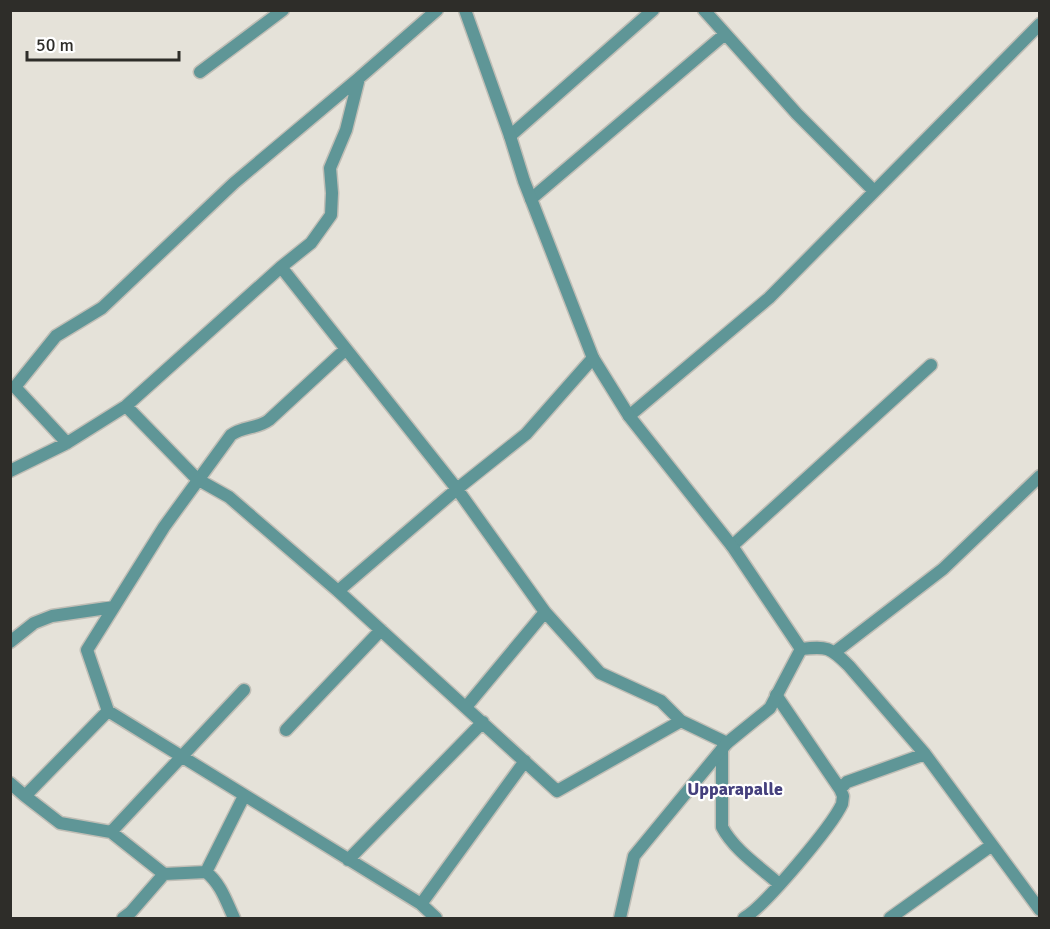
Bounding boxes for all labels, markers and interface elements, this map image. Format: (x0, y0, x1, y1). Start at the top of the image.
scale bar (27, 24, 178, 62)
text: 50 m (36, 34, 74, 56)
district label: Upparapalle (687, 778, 783, 800)

